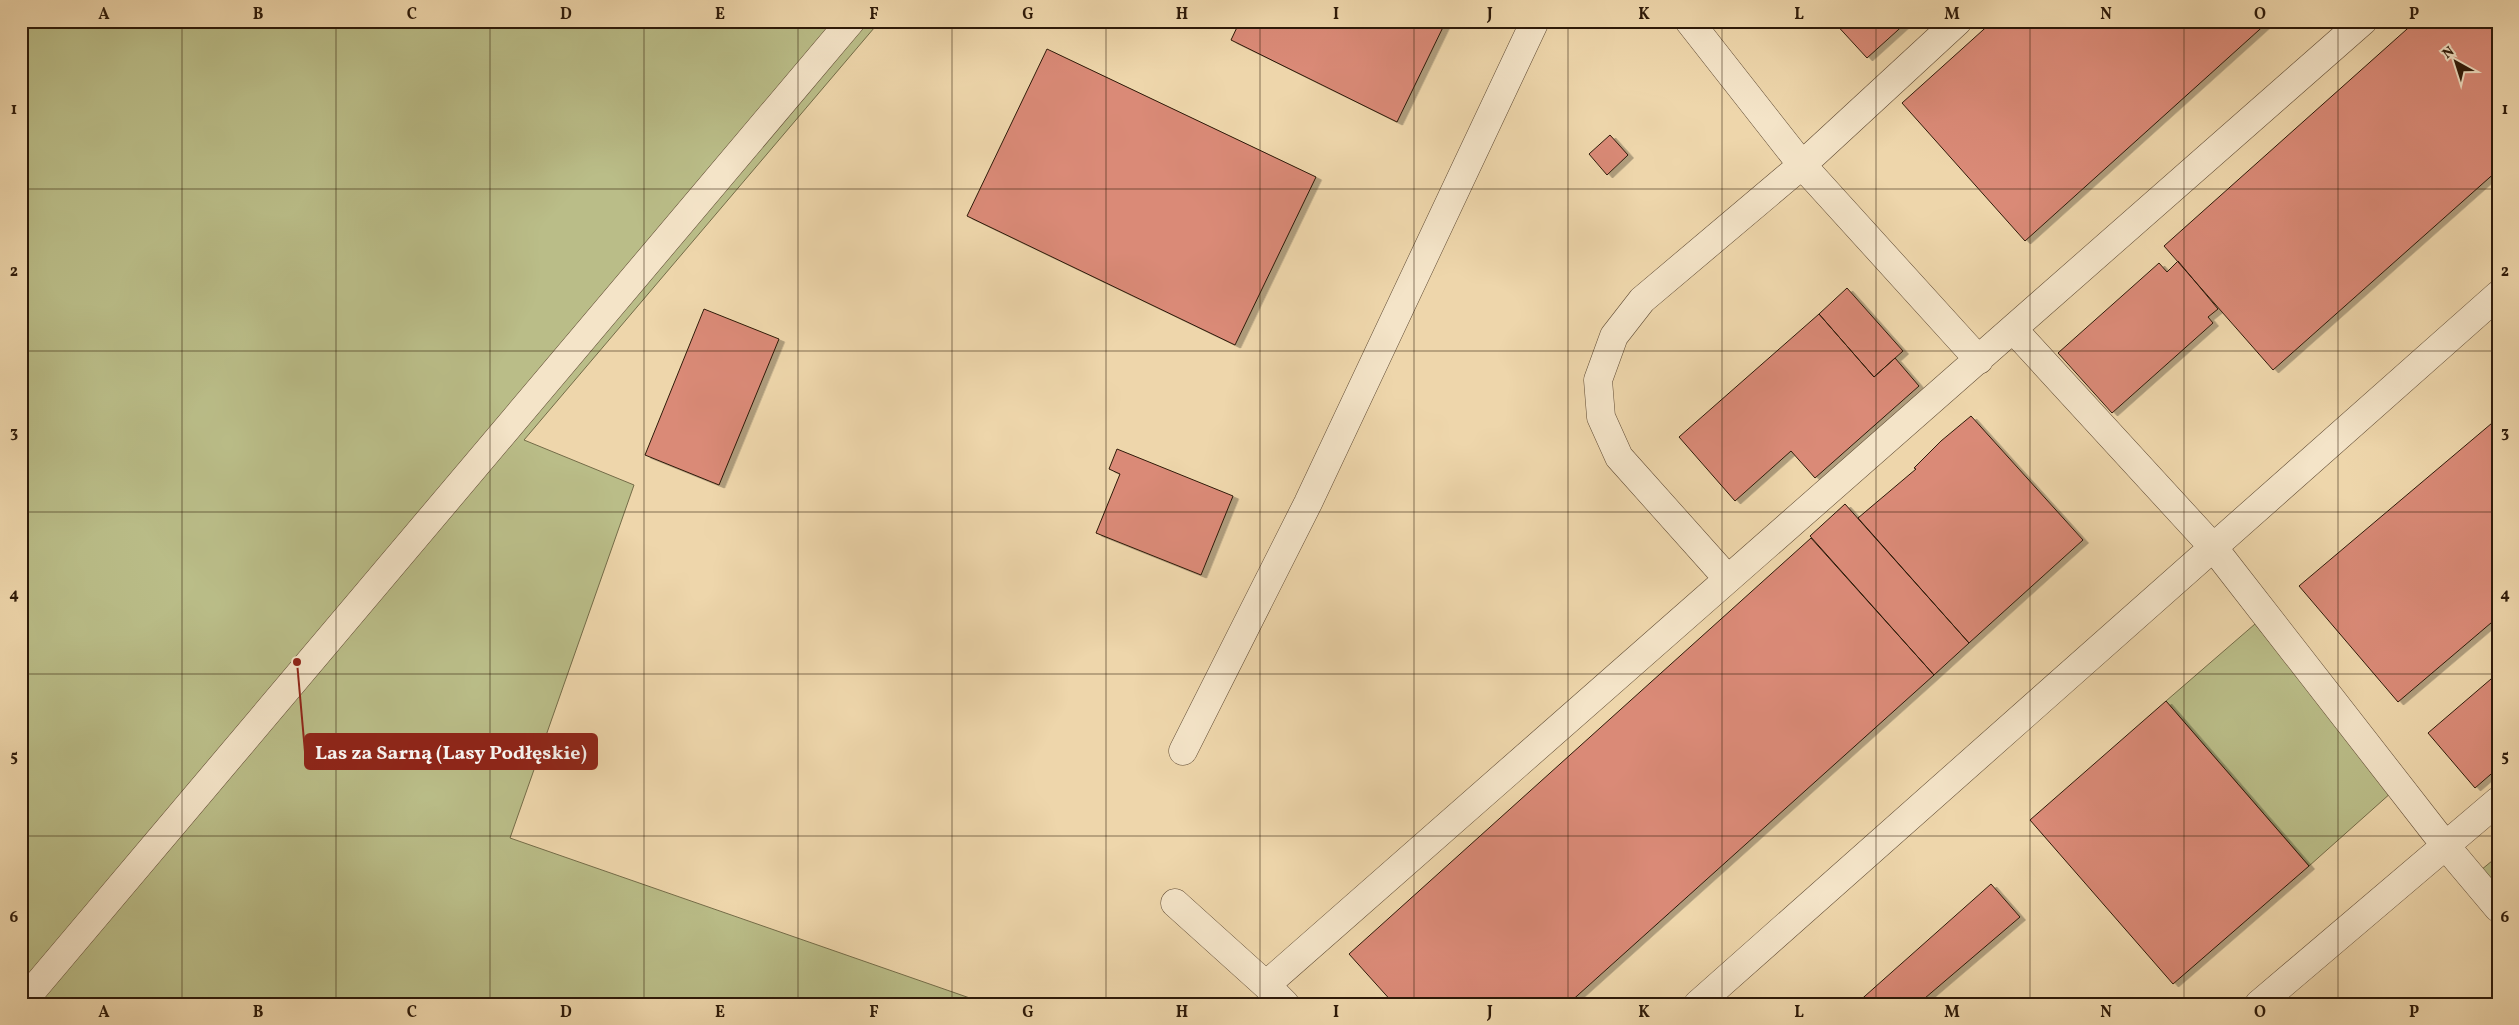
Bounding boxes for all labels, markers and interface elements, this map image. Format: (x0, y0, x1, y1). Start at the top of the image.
text: A (98, 4, 110, 26)
text: B (253, 4, 264, 26)
text: C (407, 4, 417, 26)
text: D (560, 4, 572, 26)
text: E (715, 4, 725, 26)
text: F (869, 4, 879, 26)
text: G (1022, 4, 1034, 26)
text: H (1176, 4, 1188, 26)
text: I (1333, 4, 1339, 26)
text: J (1486, 4, 1493, 26)
text: K (1638, 4, 1650, 26)
text: L (1794, 4, 1804, 26)
text: M (1944, 4, 1960, 26)
text: N (2100, 4, 2112, 26)
text: O (2254, 4, 2266, 26)
text: P (2409, 4, 2419, 26)
north arrow (2432, 38, 2482, 88)
text: N (2439, 42, 2459, 64)
text: 1 (11, 99, 17, 121)
text: 1 (2502, 99, 2508, 121)
text: 2 (10, 261, 18, 283)
text: 2 (2501, 261, 2509, 283)
text: 3 (10, 422, 18, 444)
text: 3 (2501, 422, 2509, 444)
text: 4 (9, 584, 19, 606)
text: 4 (2500, 584, 2510, 606)
callout: Las za Sarną (Lasy Podłęskie) (305, 734, 597, 769)
text: Las za Sarną (Lasy Podłęskie) (315, 740, 587, 768)
text: 5 (10, 746, 18, 768)
text: 5 (2501, 746, 2509, 768)
text: 6 (10, 907, 19, 929)
text: 6 (2501, 907, 2510, 929)
text: A (98, 1002, 110, 1024)
text: B (253, 1002, 264, 1024)
text: C (407, 1002, 417, 1024)
text: D (560, 1002, 572, 1024)
text: E (715, 1002, 725, 1024)
text: F (869, 1002, 879, 1024)
text: G (1022, 1002, 1034, 1024)
text: H (1176, 1002, 1188, 1024)
text: I (1333, 1002, 1339, 1024)
text: J (1486, 1002, 1493, 1024)
text: K (1638, 1002, 1650, 1024)
text: L (1794, 1002, 1804, 1024)
text: M (1944, 1002, 1960, 1024)
text: N (2100, 1002, 2112, 1024)
text: O (2254, 1002, 2266, 1024)
text: P (2409, 1002, 2419, 1024)

